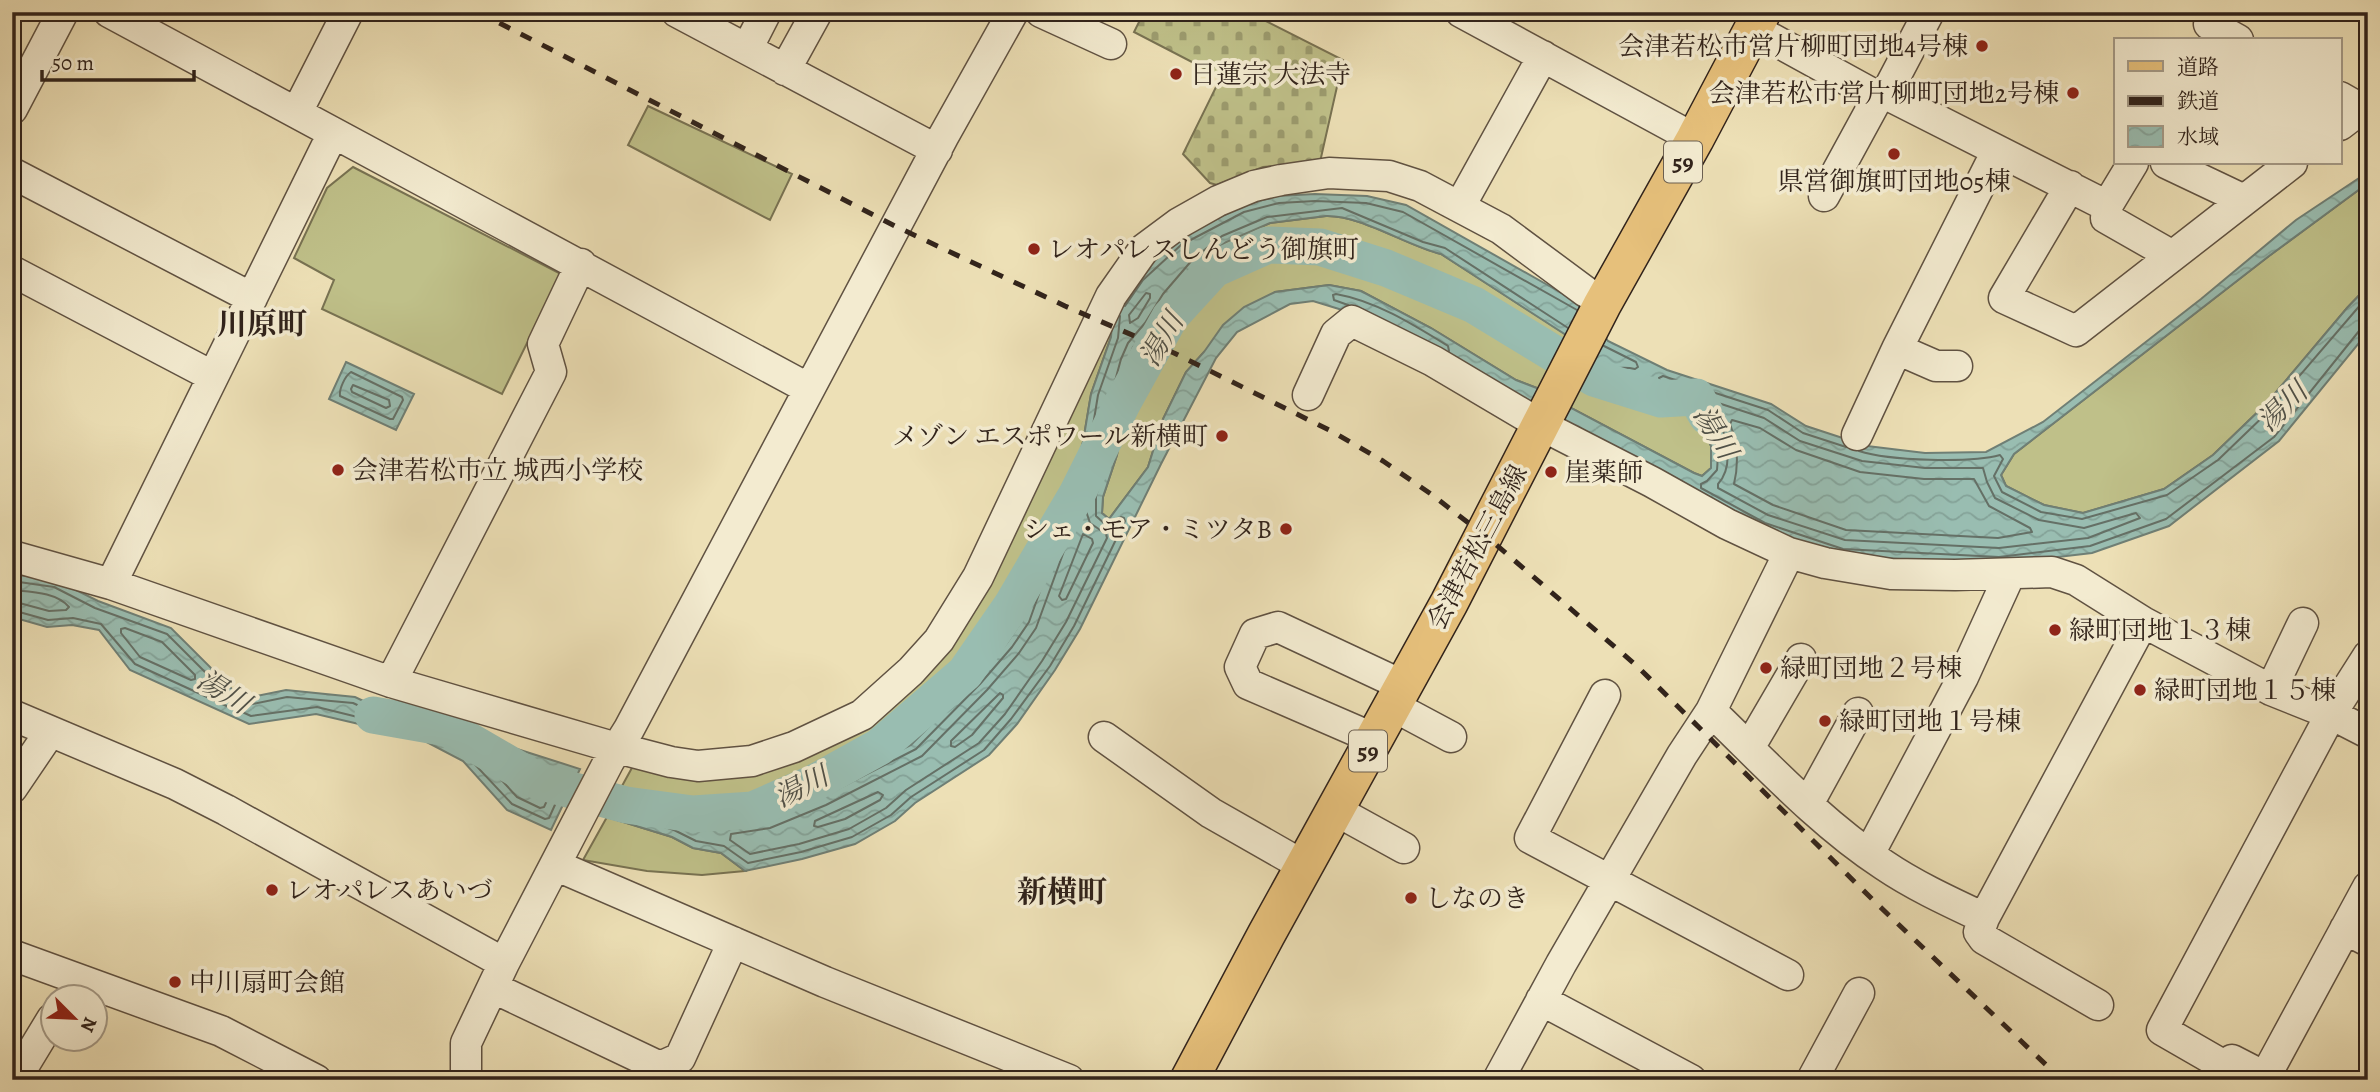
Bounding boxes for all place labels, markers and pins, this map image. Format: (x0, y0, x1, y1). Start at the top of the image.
place label: 会津若松市営片柳町団地4号棟 (1618, 29, 1968, 64)
marker: 会津若松市営片柳町団地4号棟 (1974, 38, 1990, 54)
place label: 日蓮宗 大法寺 (1190, 57, 1351, 92)
marker: 日蓮宗 大法寺 (1168, 66, 1184, 82)
place label: 会津若松市営片柳町団地2号棟 (1709, 76, 2059, 111)
marker: 会津若松市営片柳町団地2号棟 (2065, 85, 2081, 101)
marker: 県営御旗町団地05棟 (1886, 146, 1902, 162)
place label: 県営御旗町団地05棟 (1777, 164, 2011, 199)
place label: レオパレスしんどう御旗町 (1048, 232, 1359, 267)
marker: レオパレスしんどう御旗町 (1026, 241, 1042, 257)
place label: メゾン エスポワール新横町 (892, 419, 1208, 454)
marker: メゾン エスポワール新横町 (1214, 428, 1230, 444)
place label: 会津若松市立 城西小学校 (352, 453, 643, 488)
place label: 崖薬師 (1565, 455, 1643, 490)
marker: 会津若松市立 城西小学校 (330, 462, 346, 478)
marker: 崖薬師 (1543, 464, 1559, 480)
place label: シェ・モア・ミツタB (1023, 512, 1272, 547)
marker: シェ・モア・ミツタB (1278, 521, 1294, 537)
place label: 緑町団地１３棟 (2069, 613, 2251, 648)
marker: 緑町団地１３棟 (2047, 622, 2063, 638)
place label: 緑町団地２号棟 (1780, 651, 1962, 686)
marker: 緑町団地２号棟 (1758, 660, 1774, 676)
place label: 緑町団地１５棟 (2154, 673, 2336, 708)
marker: 緑町団地１５棟 (2132, 682, 2148, 698)
place label: 緑町団地１号棟 (1839, 704, 2021, 739)
marker: 緑町団地１号棟 (1817, 713, 1833, 729)
place label: レオパレスあいづ (286, 873, 493, 908)
place label: しなのき (1425, 881, 1529, 916)
marker: レオパレスあいづ (264, 882, 280, 898)
marker: しなのき (1403, 890, 1419, 906)
place label: 中川扇町会館 (189, 965, 345, 1000)
marker: 中川扇町会館 (167, 974, 183, 990)

